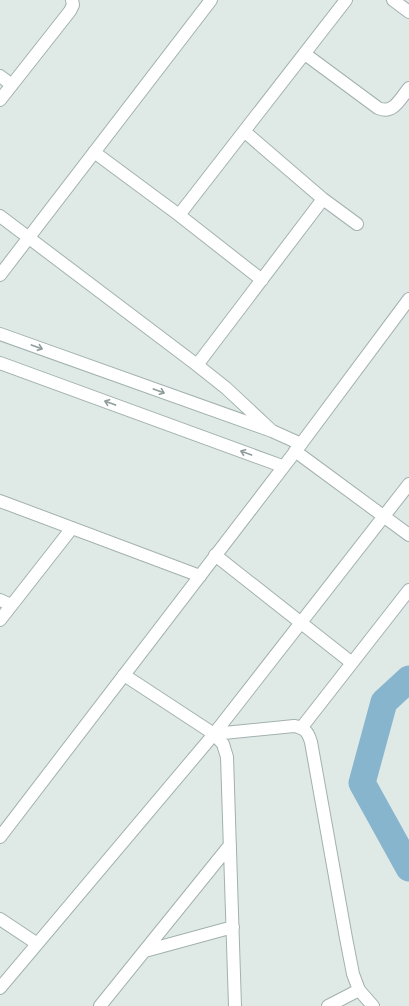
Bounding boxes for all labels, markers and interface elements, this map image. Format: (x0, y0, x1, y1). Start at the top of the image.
one-way arrow (30, 343, 42, 351)
one-way arrow (153, 387, 165, 395)
one-way arrow (105, 399, 117, 407)
one-way arrow (239, 449, 252, 456)

